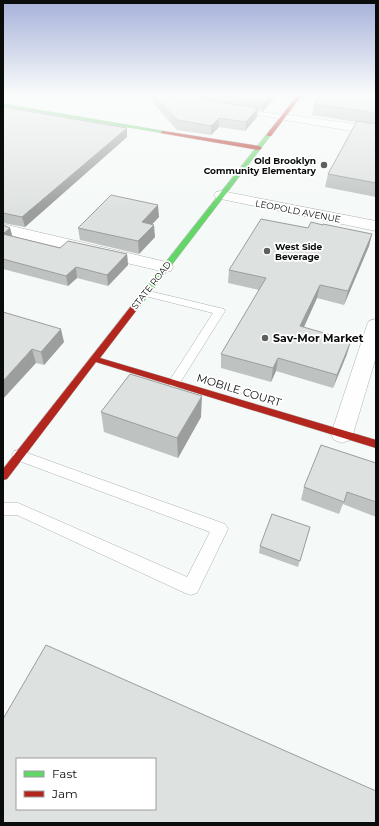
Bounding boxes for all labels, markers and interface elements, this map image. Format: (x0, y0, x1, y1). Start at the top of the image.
place label: Old Brooklyn Community Elementary (204, 155, 317, 176)
marker: Old Brooklyn Community Elementary (319, 160, 329, 170)
street label: LEOPOLD AVENUE (254, 197, 342, 225)
place label: West Side Beverage (275, 241, 323, 262)
marker: West Side Beverage (262, 246, 272, 256)
street label: STATE ROAD (129, 259, 173, 311)
place label: Sav-Mor Market (273, 331, 364, 345)
marker: Sav-Mor Market (260, 333, 270, 343)
street label: MOBILE COURT (195, 371, 284, 410)
legend (16, 758, 156, 810)
text: Fast (52, 766, 77, 781)
text: Jam (51, 786, 78, 801)

